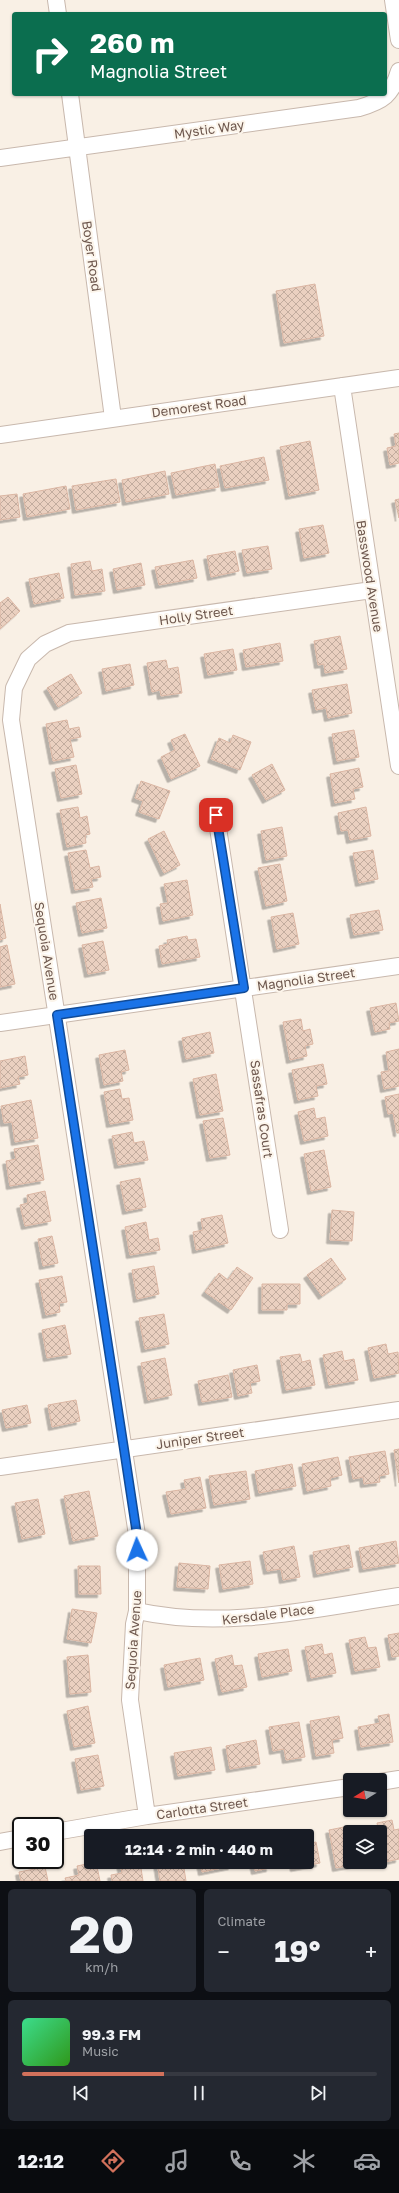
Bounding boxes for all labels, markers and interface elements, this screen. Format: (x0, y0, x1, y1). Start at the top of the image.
text: 260 m (90, 26, 175, 59)
icon: right (24, 28, 76, 80)
text: Magnolia Street (90, 60, 227, 82)
street label: Mystic Way (173, 116, 246, 142)
street label: Boyer Road (79, 220, 105, 292)
street label: Demorest Road (151, 391, 247, 421)
street label: Basswood Avenue (353, 519, 387, 633)
street label: Holly Street (158, 602, 234, 628)
pin (199, 798, 233, 832)
icon: arrive (205, 804, 227, 826)
street label: Sequoia Avenue (31, 901, 63, 1001)
street label: Magnolia Street (256, 964, 356, 994)
street label: Sassafras Court (247, 1059, 277, 1159)
street label: Juniper Street (155, 1424, 245, 1452)
position arrow (116, 1529, 158, 1571)
street label: Sequoia Avenue (122, 1590, 144, 1690)
street label: Kersdale Place (221, 1600, 315, 1628)
north arrow (343, 1773, 387, 1817)
map controls (343, 1773, 387, 1869)
street label: Carlotta Street (155, 1794, 249, 1822)
speed limit sign: 30 (12, 1817, 64, 1869)
button: layers (343, 1825, 387, 1869)
text: 12:14 · 2 min · 440 m (125, 1840, 273, 1858)
text: 20 (69, 1902, 135, 1964)
text: Climate (218, 1913, 265, 1929)
text: 19° (274, 1933, 320, 1969)
text: − (218, 1938, 230, 1965)
text: + (365, 1938, 377, 1965)
text: km/h (85, 1959, 118, 1975)
text: 99.3 FM (82, 2025, 141, 2043)
text: Music (82, 2043, 119, 2059)
icon: previous (70, 2082, 92, 2104)
icon: pause (188, 2082, 210, 2104)
icon: next (307, 2082, 329, 2104)
icon: directions (99, 2147, 127, 2175)
icon: music (163, 2147, 191, 2175)
icon: phone (226, 2147, 254, 2175)
icon: climate (290, 2147, 318, 2175)
icon: car (353, 2147, 381, 2175)
text: 12:12 (18, 2150, 64, 2172)

